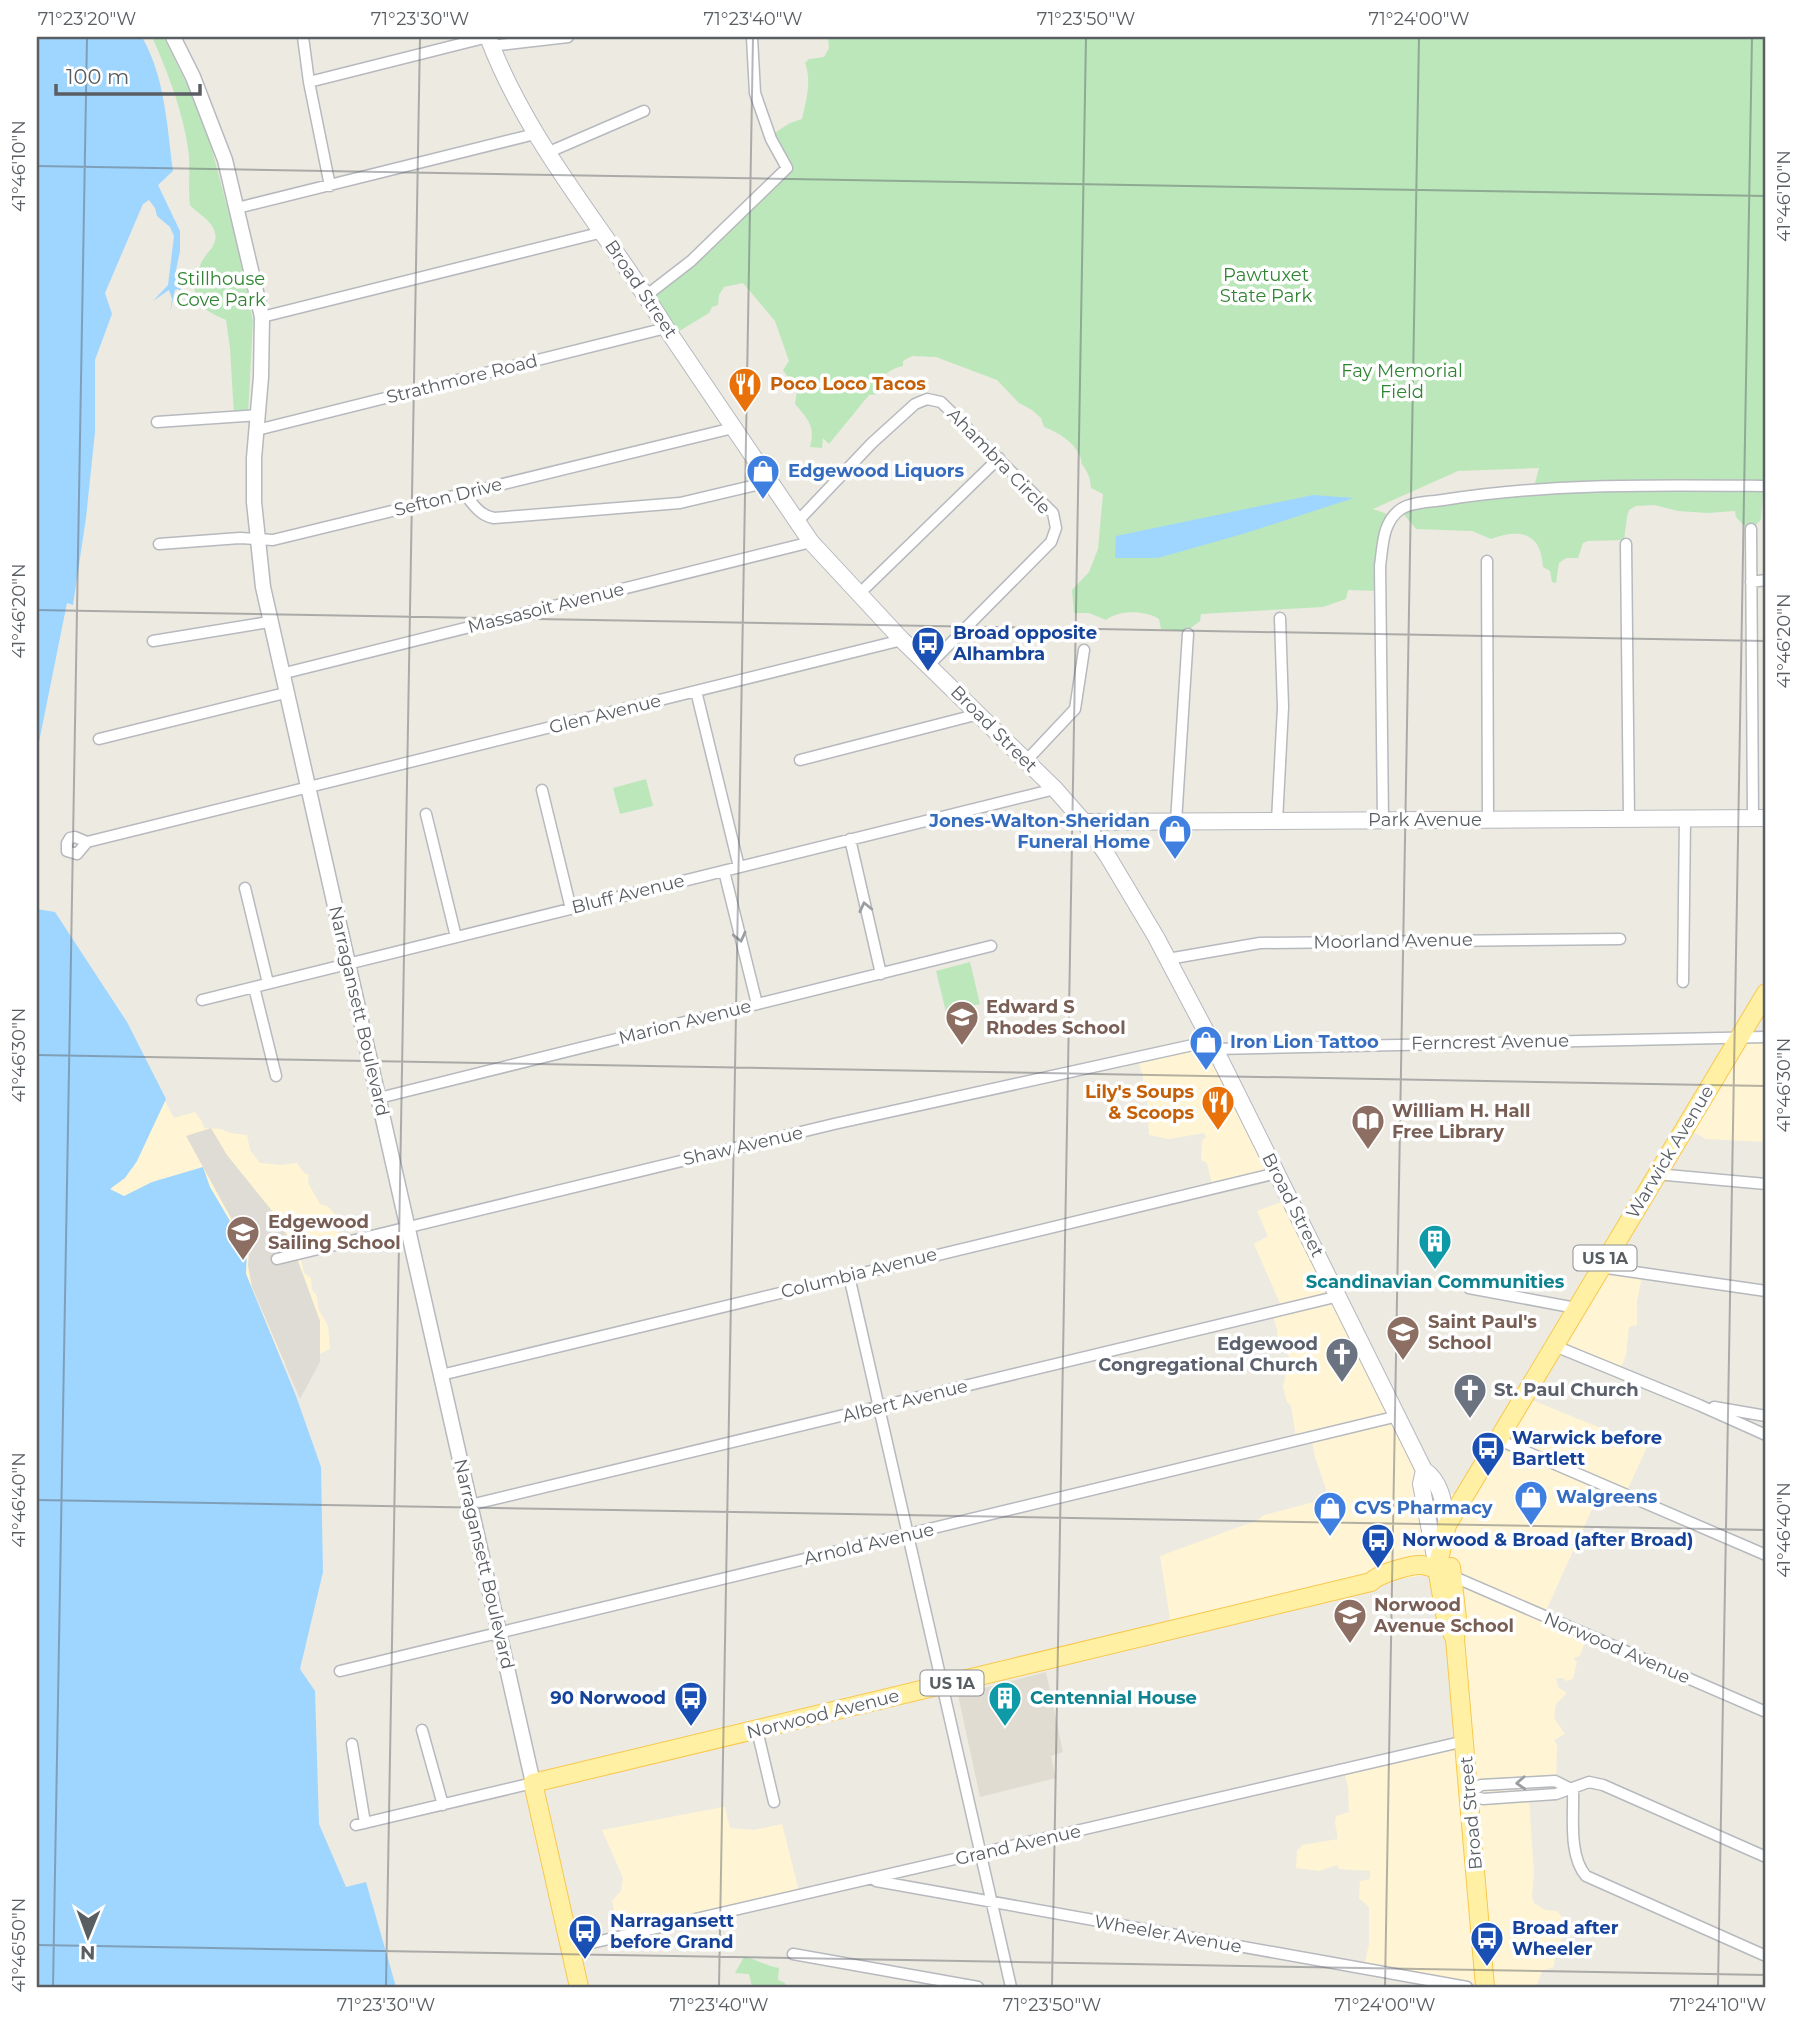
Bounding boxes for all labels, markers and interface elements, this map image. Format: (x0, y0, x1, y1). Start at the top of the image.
text: 71°23'20"W (38, 8, 136, 30)
text: 71°23'30"W (371, 8, 469, 30)
text: 71°23'40"W (703, 8, 803, 30)
text: 71°23'50"W (1037, 8, 1135, 30)
text: 71°24'00"W (1369, 8, 1470, 30)
scale bar (56, 52, 200, 96)
text: 100 m (66, 64, 129, 89)
text: 41°46'10"N (8, 120, 30, 212)
text: 41°46'10"N (1773, 150, 1795, 242)
street label: Broad Street (600, 236, 682, 342)
park label: Pawtuxet State Park (1220, 264, 1312, 307)
park label: Stillhouse Cove Park (176, 268, 266, 311)
street label: Strathmore Road (384, 350, 540, 408)
park label: Fay Memorial Field (1341, 360, 1463, 403)
restaurant icon: Poco Loco Tacos (726, 365, 764, 414)
place label: Poco Loco Tacos (770, 373, 926, 395)
street label: Ahambra Circle (943, 403, 1055, 519)
shop icon: Edgewood Liquors (744, 452, 782, 501)
place label: Edgewood Liquors (788, 460, 965, 482)
street label: Sefton Drive (392, 473, 504, 521)
text: 41°46'20"N (8, 563, 30, 659)
street label: Massasoit Avenue (465, 578, 627, 638)
text: 41°46'20"N (1773, 593, 1795, 689)
place label: Broad opposite Alhambra (952, 622, 1097, 665)
bus stop icon: Broad opposite Alhambra (909, 624, 947, 673)
street label: Broad Street (946, 681, 1042, 777)
street label: Glen Avenue (547, 689, 663, 739)
street label: Park Avenue (1368, 809, 1482, 831)
place label: Jones-Walton-Sheridan Funeral Home (928, 810, 1150, 853)
shop icon: Jones-Walton-Sheridan Funeral Home (1156, 812, 1194, 861)
street label: Bluff Avenue (569, 869, 687, 919)
one-way arrow (859, 901, 874, 913)
street label: Narragansett Boulevard (324, 904, 394, 1118)
street label: Moorland Avenue (1313, 929, 1473, 953)
one-way arrow (732, 931, 746, 943)
street label: Marion Avenue (616, 995, 754, 1049)
place label: Edward S Rhodes School (986, 996, 1126, 1039)
school or university icon: Edward S Rhodes School (943, 998, 981, 1047)
text: 41°46'30"N (8, 1008, 30, 1103)
shop icon: Iron Lion Tattoo (1187, 1023, 1225, 1072)
street label: Ferncrest Avenue (1411, 1030, 1569, 1054)
place label: Iron Lion Tattoo (1230, 1031, 1379, 1053)
text: 41°46'30"N (1773, 1038, 1795, 1133)
place label: Lily's Soups & Scoops (1085, 1081, 1194, 1124)
street label: Warwick Avenue (1622, 1081, 1718, 1222)
restaurant icon: Lily's Soups & Scoops (1199, 1083, 1237, 1132)
place label: William H. Hall Free Library (1392, 1100, 1530, 1143)
library icon: William H. Hall Free Library (1349, 1102, 1387, 1151)
street label: Shaw Avenue (681, 1122, 805, 1170)
street label: Broad Street (1257, 1149, 1329, 1261)
place label: Edgewood Sailing School (268, 1211, 401, 1254)
school or university icon: Edgewood Sailing School (224, 1213, 262, 1262)
building icon: Scandinavian Communities (1416, 1222, 1454, 1271)
street label: Columbia Avenue (779, 1243, 939, 1303)
road number: US 1A (1574, 1246, 1636, 1270)
place label: Scandinavian Communities (1306, 1271, 1565, 1293)
place label: Saint Paul's School (1428, 1311, 1537, 1354)
school or university icon: Saint Paul's School (1384, 1313, 1422, 1362)
place label: Edgewood Congregational Church (1098, 1333, 1318, 1376)
church icon: Edgewood Congregational Church (1323, 1335, 1361, 1384)
church icon: St. Paul Church (1451, 1371, 1489, 1420)
street label: Albert Avenue (840, 1375, 970, 1427)
place label: St. Paul Church (1494, 1379, 1639, 1401)
place label: Warwick before Bartlett (1512, 1427, 1662, 1470)
bus stop icon: Warwick before Bartlett (1469, 1429, 1507, 1478)
text: 41°46'40"N (8, 1452, 30, 1548)
street label: Narragansett Boulevard (449, 1457, 519, 1671)
shop icon: Walgreens (1512, 1478, 1550, 1527)
text: 41°46'40"N (1773, 1482, 1795, 1578)
place label: Walgreens (1556, 1486, 1658, 1508)
shop icon: CVS Pharmacy (1311, 1489, 1349, 1538)
place label: CVS Pharmacy (1354, 1497, 1493, 1519)
street label: Arnold Avenue (802, 1518, 936, 1570)
bus stop icon: Norwood & Broad (after Broad) (1359, 1521, 1397, 1570)
place label: Norwood & Broad (after Broad) (1402, 1529, 1693, 1551)
place label: Norwood Avenue School (1373, 1594, 1514, 1637)
school or university icon: Norwood Avenue School (1331, 1596, 1369, 1645)
street label: Norwood Avenue (1541, 1607, 1693, 1689)
road number: US 1A (920, 1670, 984, 1695)
bus stop icon: 90 Norwood (672, 1679, 710, 1728)
building icon: Centennial House (986, 1679, 1024, 1728)
street label: Norwood Avenue (744, 1684, 902, 1744)
place label: 90 Norwood (550, 1687, 666, 1709)
place label: Centennial House (1030, 1687, 1197, 1709)
street label: Broad Street (1455, 1755, 1487, 1871)
one-way arrow (1515, 1775, 1526, 1790)
street label: Grand Avenue (953, 1820, 1083, 1870)
text: 41°46'50"N (8, 1898, 30, 1992)
north arrow (52, 1902, 122, 1972)
place label: Narragansett before Grand (610, 1910, 734, 1953)
street label: Wheeler Avenue (1093, 1910, 1243, 1958)
bus stop icon: Narragansett before Grand (566, 1912, 604, 1961)
place label: Broad after Wheeler (1512, 1917, 1619, 1960)
bus stop icon: Broad after Wheeler (1468, 1919, 1506, 1968)
text: N (80, 1941, 96, 1964)
text: 71°23'30"W (337, 1994, 435, 2016)
text: 71°23'40"W (669, 1994, 769, 2016)
text: 71°23'50"W (1003, 1994, 1101, 2016)
text: 71°24'00"W (1335, 1994, 1436, 2016)
text: 71°24'10"W (1670, 1994, 1766, 2016)

